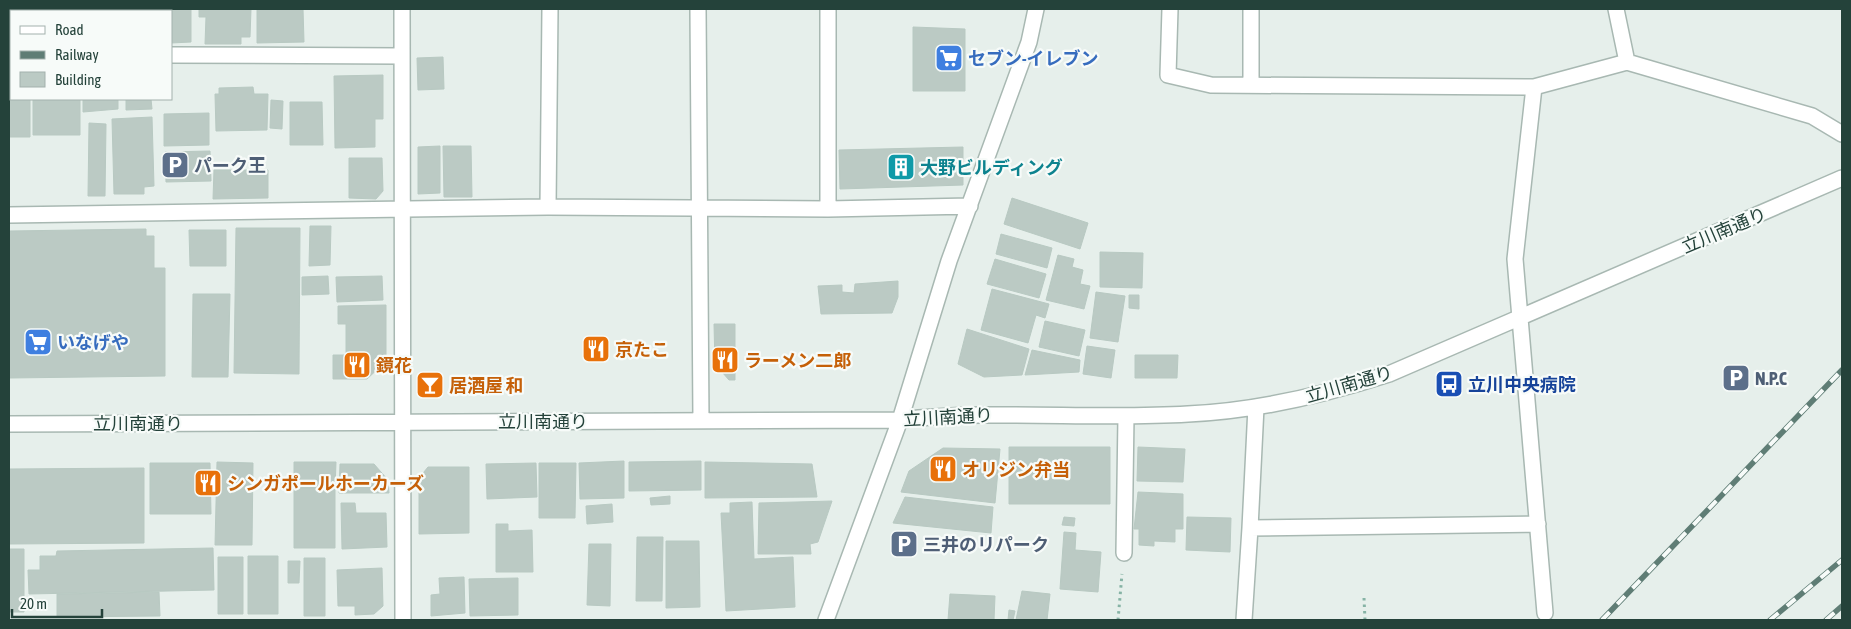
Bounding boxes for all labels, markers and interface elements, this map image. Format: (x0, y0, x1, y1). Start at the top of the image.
legend (10, 10, 172, 100)
text: Road (55, 21, 84, 38)
supermarket icon: セブン-イレブン (934, 43, 964, 73)
text: Railway (55, 46, 99, 63)
place label: セブン-イレブン (968, 48, 1099, 69)
text: Building (55, 71, 101, 88)
parking icon: パーク王 (160, 150, 190, 180)
building icon: 大野ビルディング (886, 152, 916, 182)
place label: パーク王 (194, 155, 266, 176)
place label: 大野ビルディング (920, 157, 1063, 178)
street label: 立川南通り (1678, 203, 1770, 257)
supermarket icon: いなげや (23, 327, 53, 357)
place label: いなげや (57, 332, 129, 353)
restaurant icon: 京たこ (581, 334, 611, 364)
place label: 京たこ (615, 339, 669, 360)
restaurant icon: ラーメン二郎 (710, 345, 740, 375)
restaurant icon: 鏡花 (342, 350, 372, 380)
place label: ラーメン二郎 (744, 350, 851, 371)
place label: 鏡花 (375, 355, 412, 376)
street label: 立川南通り (1303, 362, 1395, 406)
parking icon: N.P.C (1721, 363, 1751, 393)
place label: N.P.C (1755, 368, 1787, 389)
bus stop icon: 立川中央病院 (1434, 369, 1464, 399)
bar icon: 居酒屋 和 (415, 370, 445, 400)
place label: 立川中央病院 (1468, 374, 1576, 395)
place label: 居酒屋 和 (449, 375, 523, 396)
street label: 立川南通り (903, 404, 993, 430)
street label: 立川南通り (498, 411, 588, 432)
street label: 立川南通り (93, 413, 183, 434)
restaurant icon: オリジン弁当 (928, 454, 958, 484)
place label: オリジン弁当 (962, 459, 1070, 480)
restaurant icon: シンガポールホーカーズ (193, 468, 223, 498)
place label: シンガポールホーカーズ (227, 473, 424, 494)
parking icon: 三井のリパーク (889, 529, 919, 559)
place label: 三井のリパーク (923, 534, 1049, 555)
scale bar (12, 586, 102, 618)
text: 20 m (20, 595, 47, 612)

